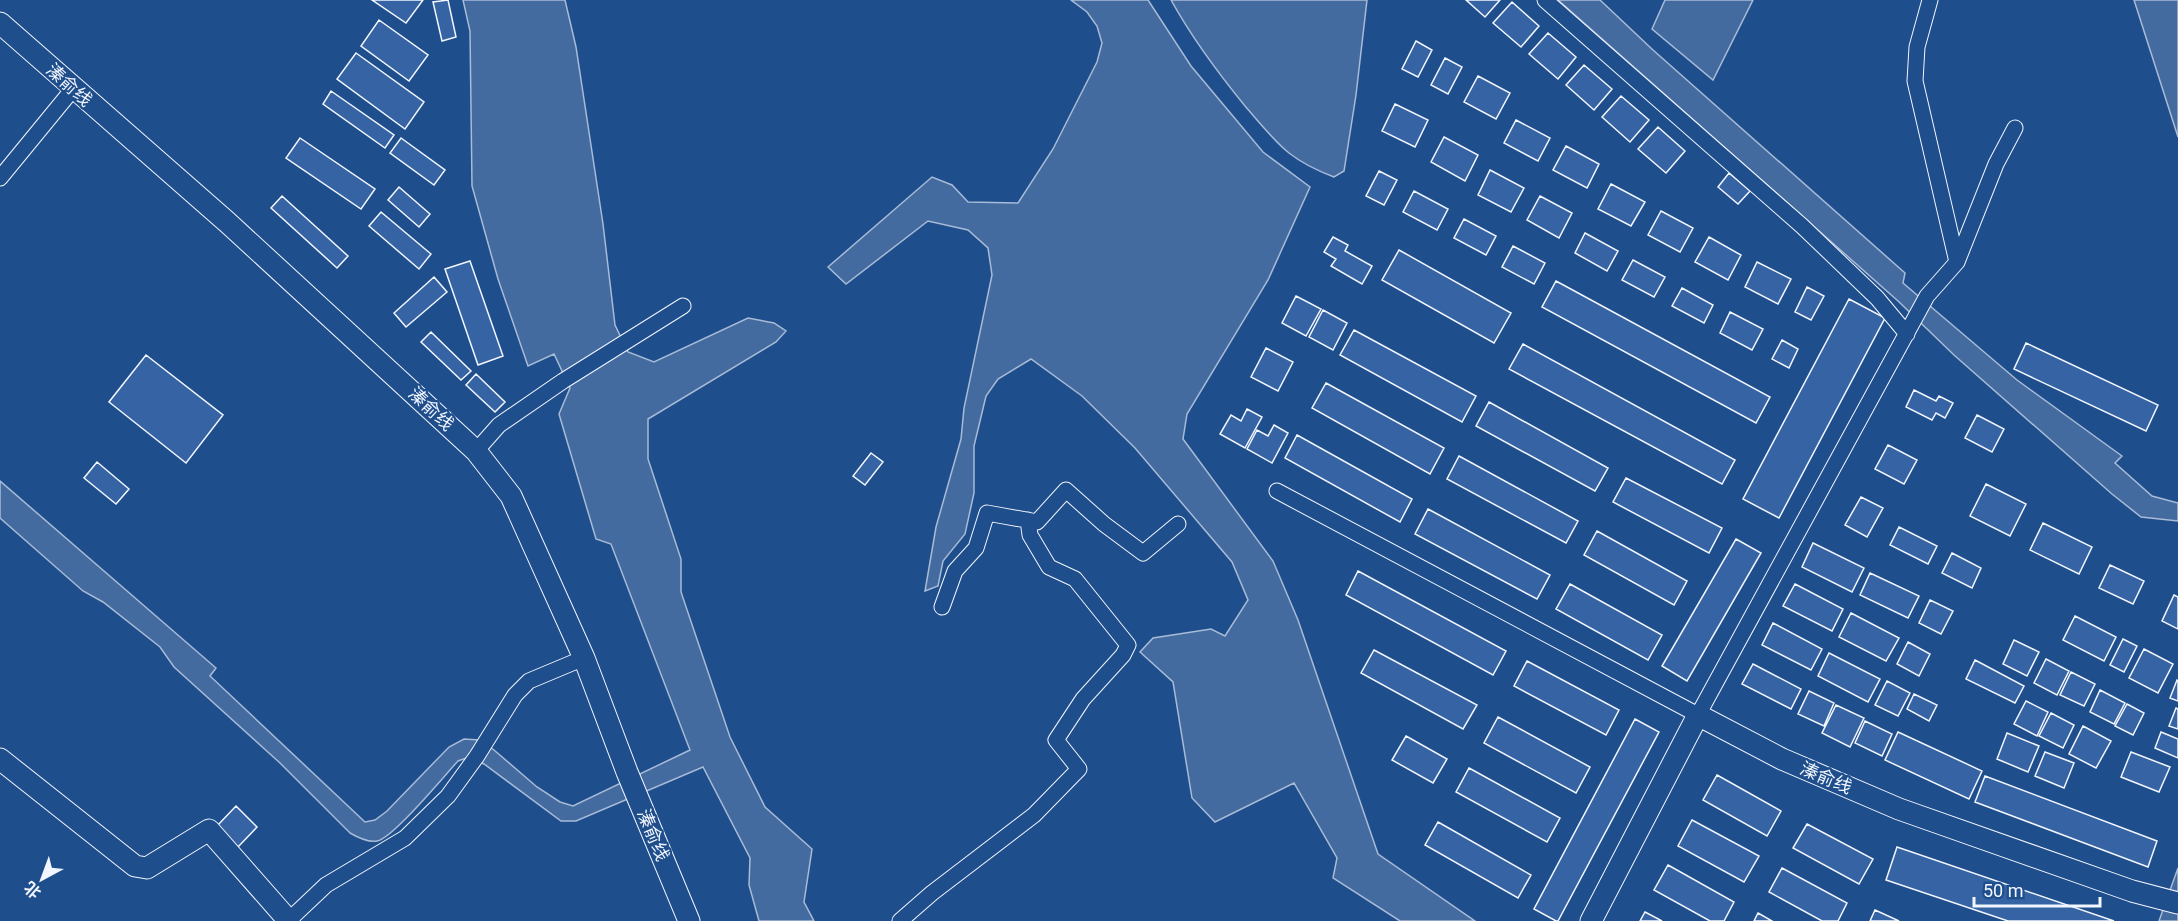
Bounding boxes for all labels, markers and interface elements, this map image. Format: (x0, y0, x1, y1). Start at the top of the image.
street label: 溱俞线 (42, 59, 96, 110)
street label: 溱俞线 (404, 383, 458, 435)
street label: 溱俞线 (1797, 757, 1855, 798)
street label: 溱俞线 (633, 806, 674, 864)
north arrow (12, 849, 72, 909)
scale bar (1974, 870, 2100, 908)
text: 北 (20, 878, 45, 902)
text: 50 m (1983, 880, 2023, 901)

